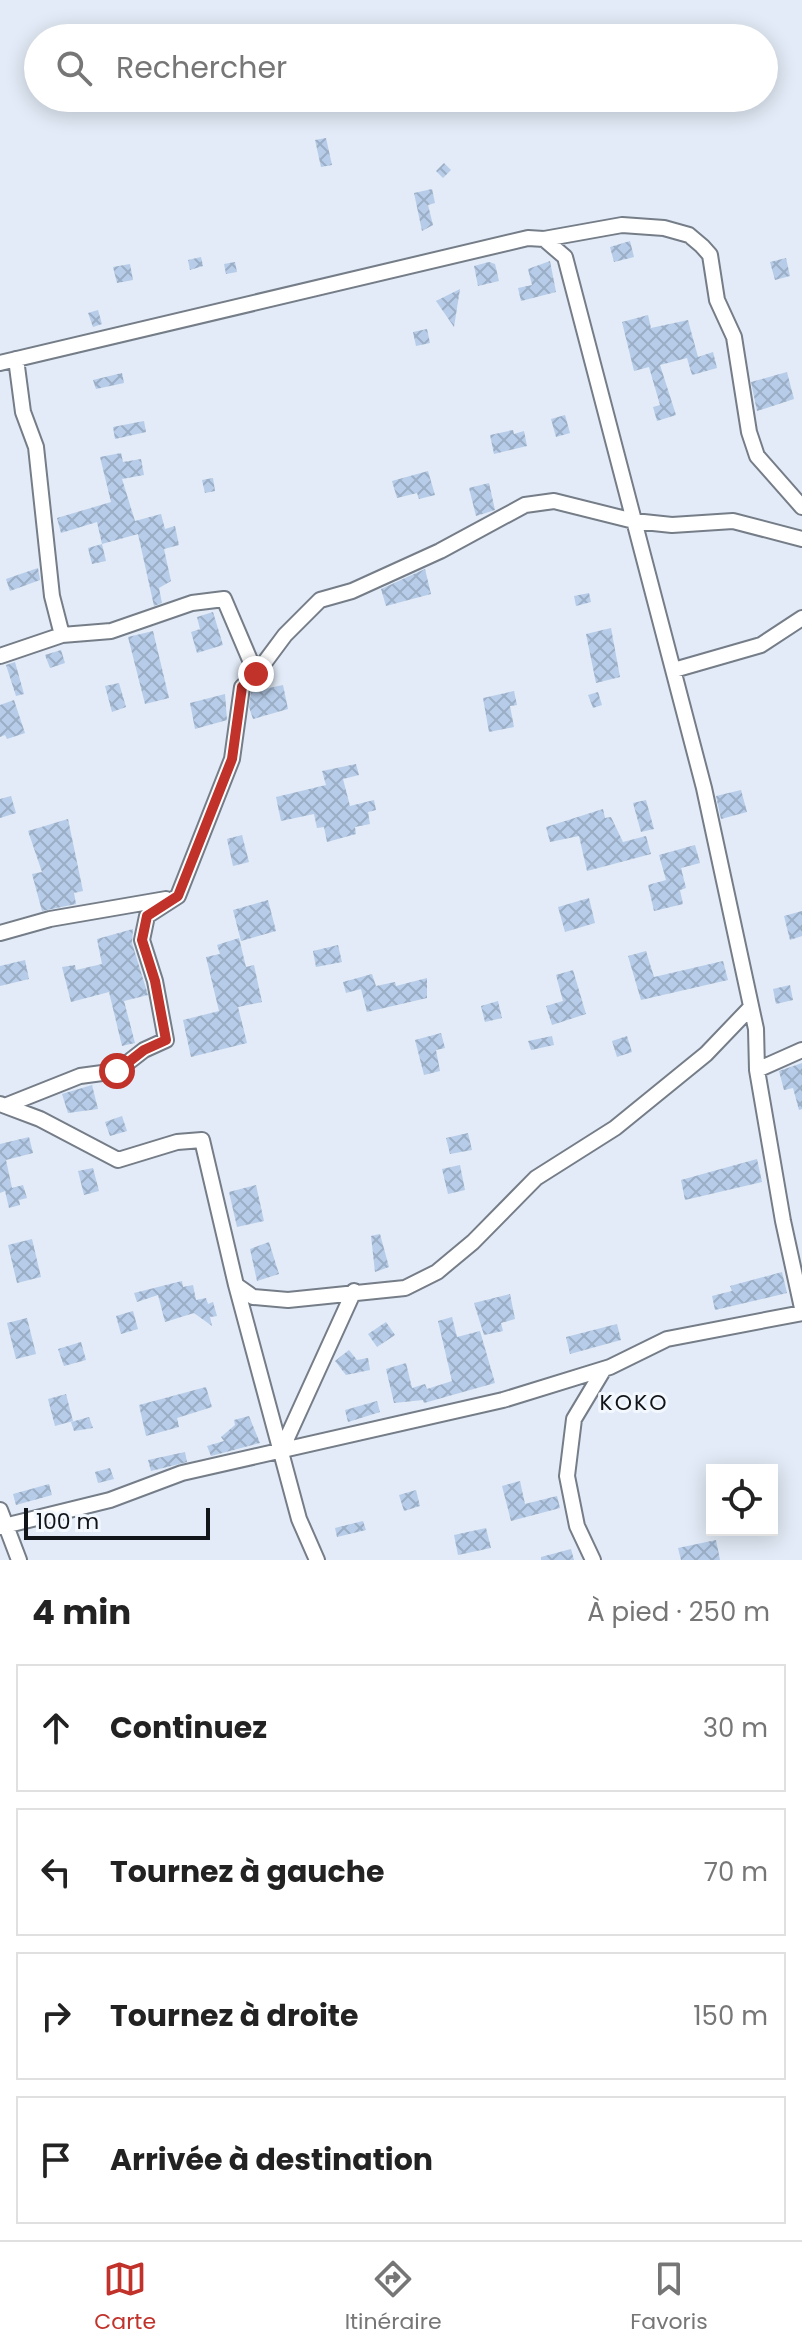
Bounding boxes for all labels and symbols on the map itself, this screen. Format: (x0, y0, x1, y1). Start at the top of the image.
route end (238, 656, 274, 692)
route start (99, 1053, 135, 1089)
district label: KOKO (600, 1387, 668, 1418)
scale bar (24, 1504, 210, 1540)

